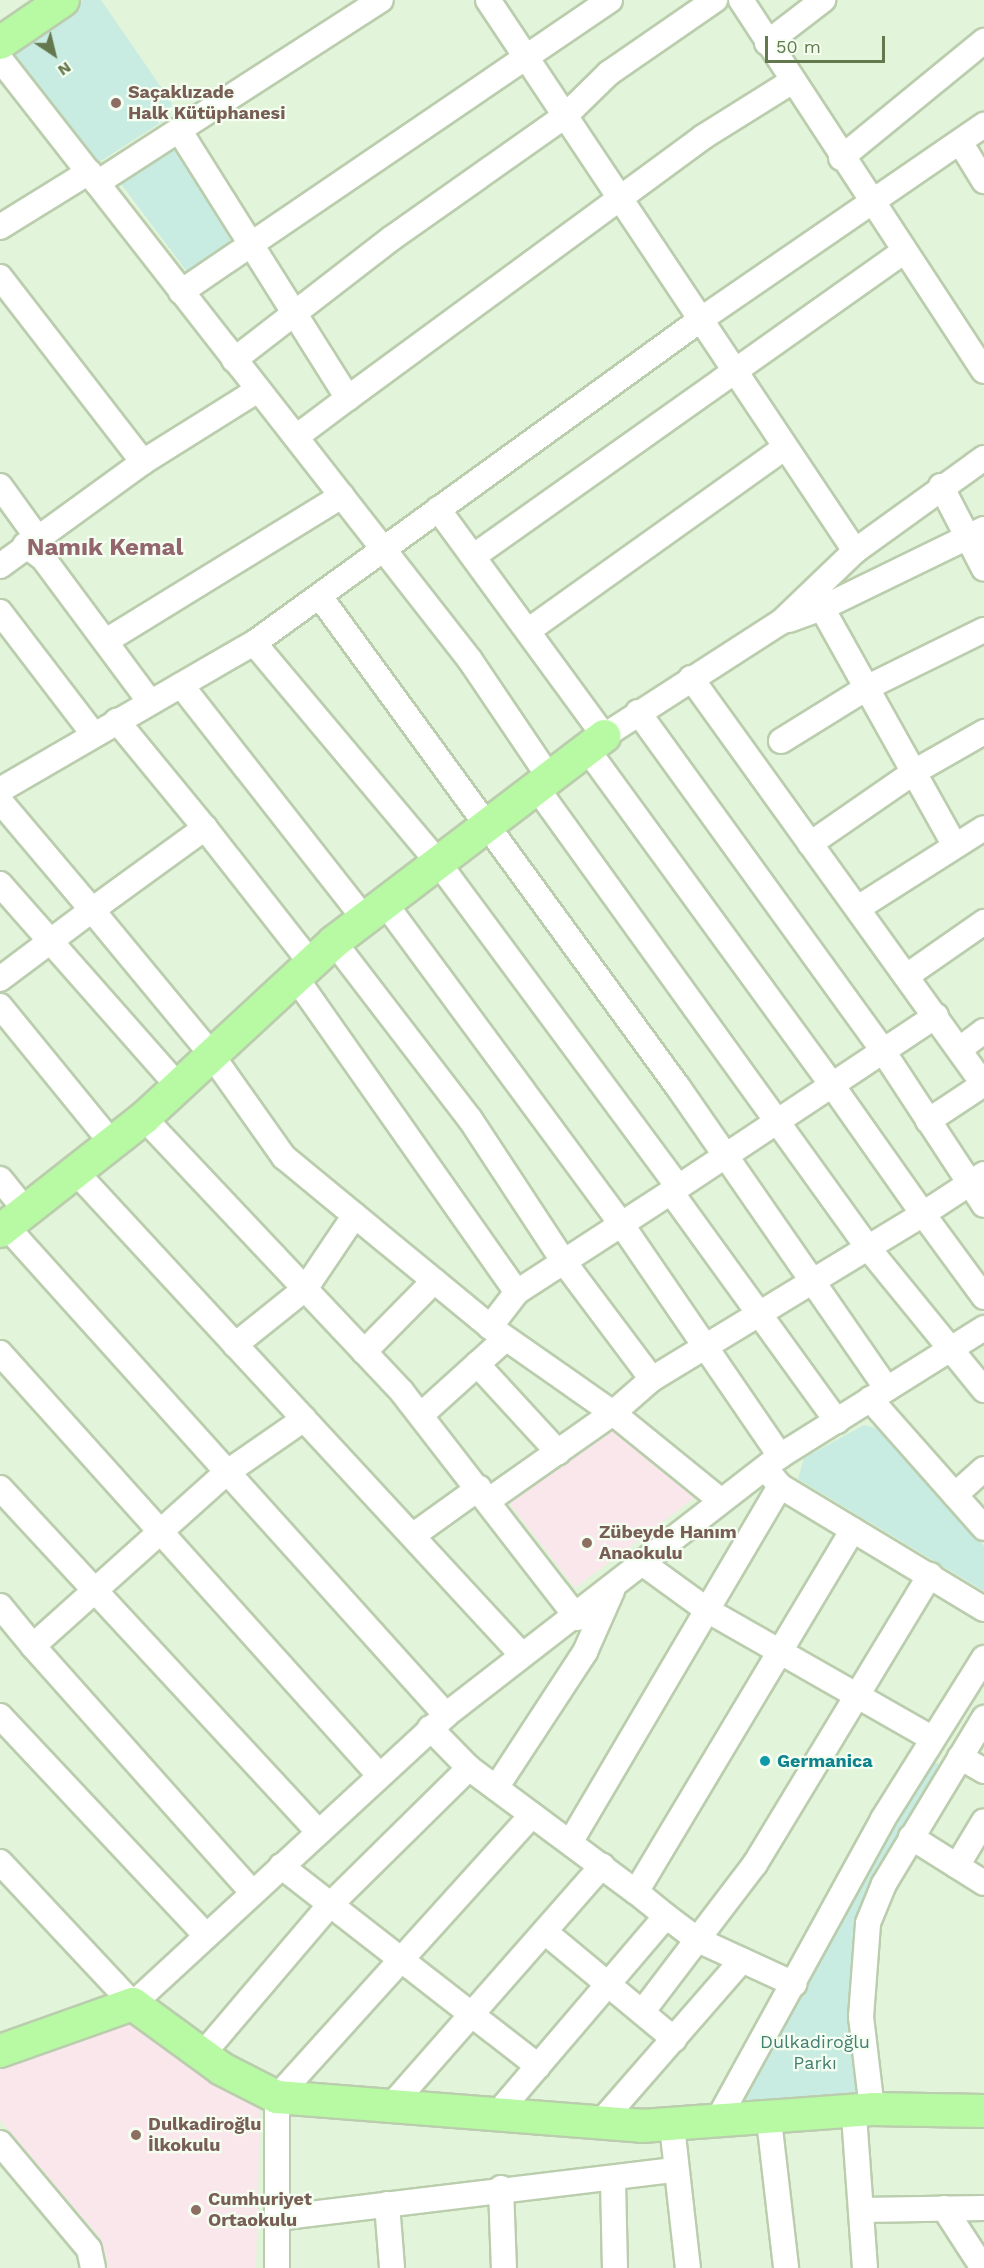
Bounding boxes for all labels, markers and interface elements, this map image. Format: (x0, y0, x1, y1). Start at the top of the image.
north arrow (24, 24, 84, 84)
scale bar (768, 24, 888, 62)
text: 50 m (776, 36, 821, 57)
text: N (54, 58, 75, 80)
place label: Saçaklızade Halk Kütüphanesi (128, 82, 286, 124)
marker: Saçaklızade Halk Kütüphanesi (109, 96, 123, 110)
district label: Namık Kemal (27, 534, 183, 562)
place label: Zübeyde Hanım Anaokulu (599, 1522, 737, 1564)
marker: Zübeyde Hanım Anaokulu (580, 1536, 594, 1550)
place label: Germanica (777, 1750, 873, 1772)
marker: Germanica (758, 1754, 772, 1768)
park label: Dulkadiroğlu Parkı (760, 2032, 870, 2074)
place label: Dulkadiroğlu İlkokulu (148, 2114, 261, 2156)
marker: Dulkadiroğlu İlkokulu (129, 2128, 143, 2142)
place label: Cumhuriyet Ortaokulu (208, 2189, 312, 2232)
marker: Cumhuriyet Ortaokulu (189, 2203, 203, 2217)

